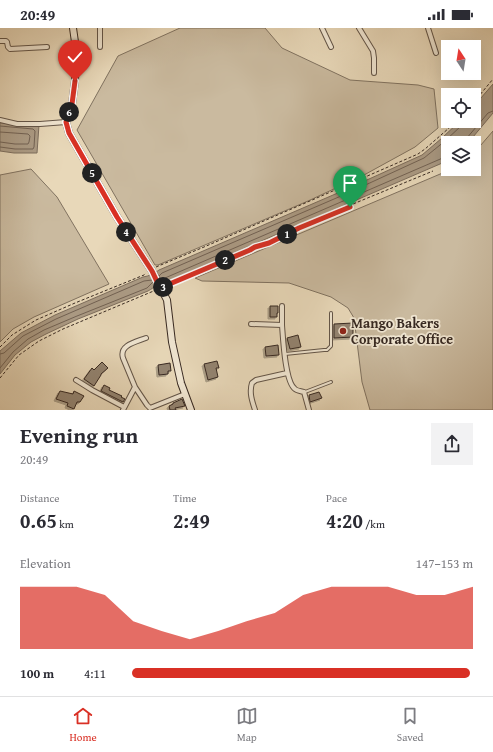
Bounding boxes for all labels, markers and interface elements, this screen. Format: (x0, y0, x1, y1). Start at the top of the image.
text: 20:49 (20, 4, 55, 25)
pin (58, 40, 92, 81)
north arrow (441, 40, 481, 80)
map controls (441, 40, 481, 176)
icon: check (64, 46, 86, 68)
button: locate (441, 88, 481, 128)
pin: 6 (59, 102, 79, 122)
text: 6 (66, 104, 72, 120)
button: layers (441, 136, 481, 176)
pin: 5 (82, 163, 102, 183)
text: 5 (89, 165, 95, 181)
pin (333, 166, 367, 207)
icon: arrive (339, 172, 361, 194)
pin: 4 (116, 222, 136, 242)
text: 4 (123, 224, 129, 240)
pin: 1 (277, 224, 297, 244)
text: 1 (284, 226, 290, 242)
pin: 2 (215, 250, 235, 270)
text: 2 (222, 252, 228, 268)
pin: 3 (153, 277, 173, 297)
text: 3 (160, 279, 166, 295)
place label: Mango Bakers Corporate Office (351, 313, 453, 349)
marker: Mango Bakers Corporate Office (338, 326, 348, 336)
text: Evening run (20, 419, 138, 451)
button: share (431, 423, 473, 465)
text: 20:49 (20, 450, 48, 469)
text: Distance (20, 490, 59, 506)
text: Time (173, 490, 196, 506)
text: Pace (326, 490, 347, 506)
text: 0.65 (20, 506, 57, 535)
text: 2:49 (173, 506, 210, 535)
text: 4:20 (326, 506, 363, 535)
text: km (57, 516, 74, 532)
text: /km (363, 516, 385, 532)
text: Elevation (20, 554, 71, 573)
text: 147–153 m (416, 554, 473, 573)
text: 100 m (20, 664, 54, 683)
text: 4:11 (84, 664, 106, 683)
tab: Home (70, 705, 97, 745)
tab: Map (236, 705, 258, 745)
tab: Saved (397, 705, 423, 745)

